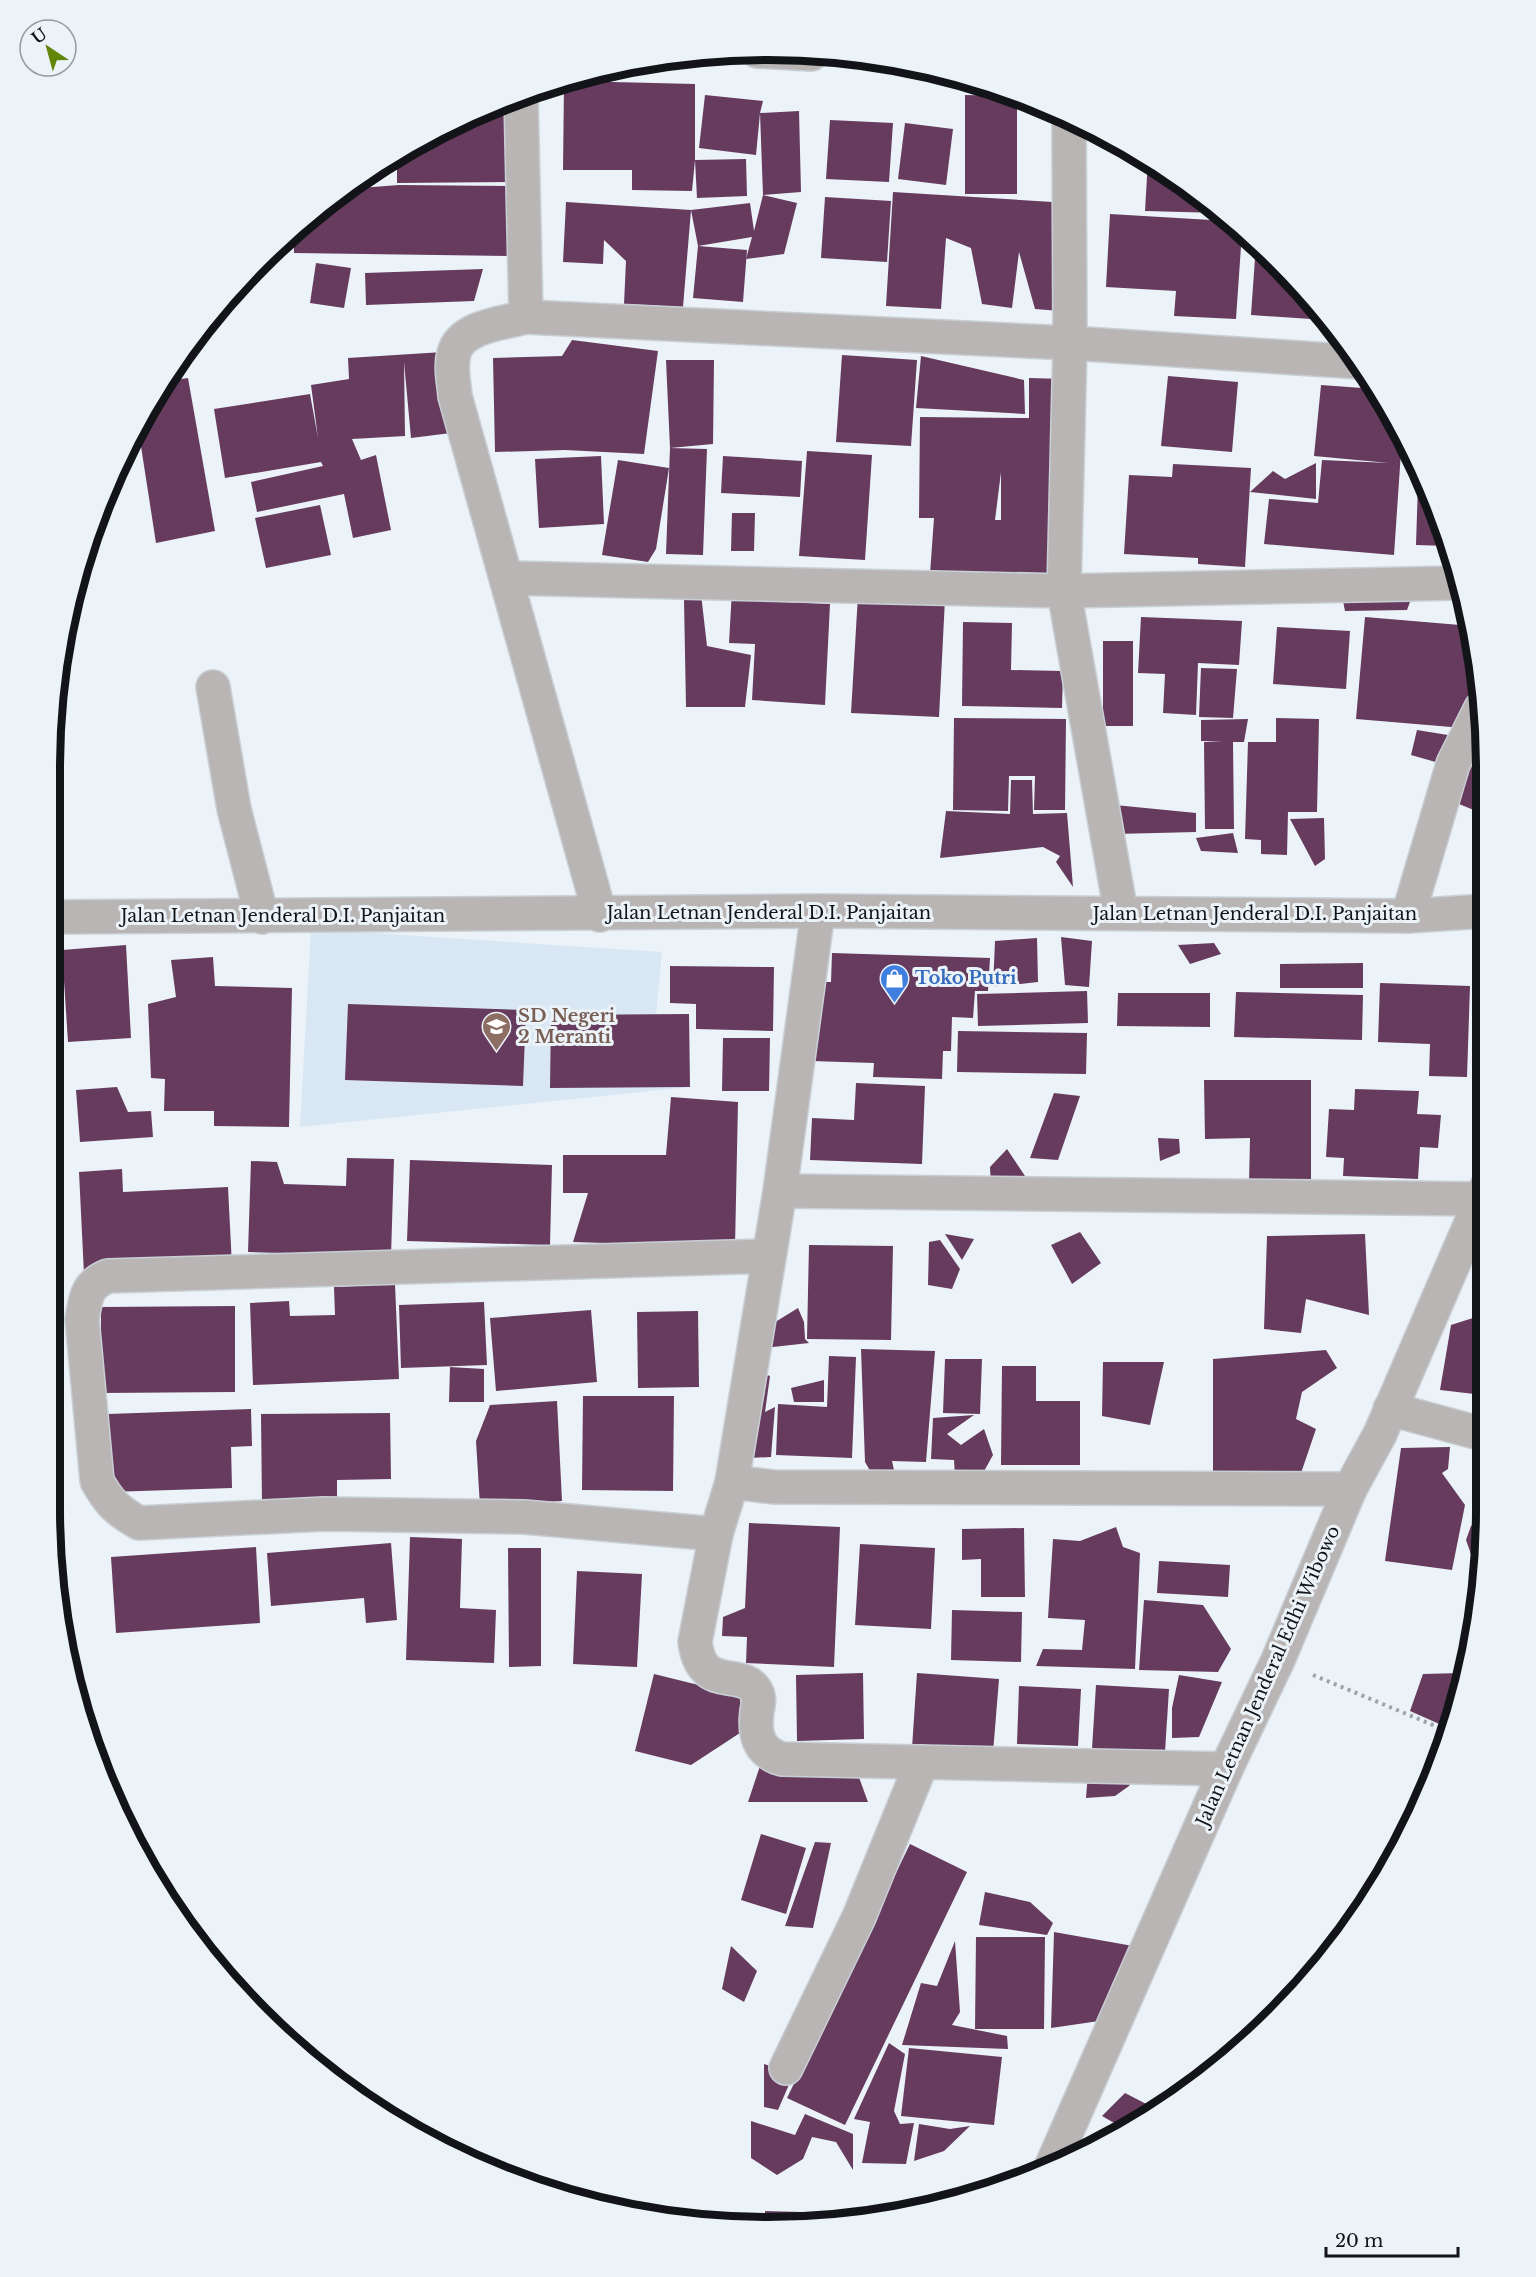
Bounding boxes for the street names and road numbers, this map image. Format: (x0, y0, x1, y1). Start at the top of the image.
street label: Jalan Letnan Jenderal D.I. Panjaitan (605, 902, 931, 924)
street label: Jalan Letnan Jenderal D.I. Panjaitan (1091, 903, 1417, 925)
street label: Jalan Letnan Jenderal D.I. Panjaitan (119, 905, 445, 927)
street label: Jalan Letnan Jenderal Edhi Wibowo (1191, 1522, 1344, 1832)

